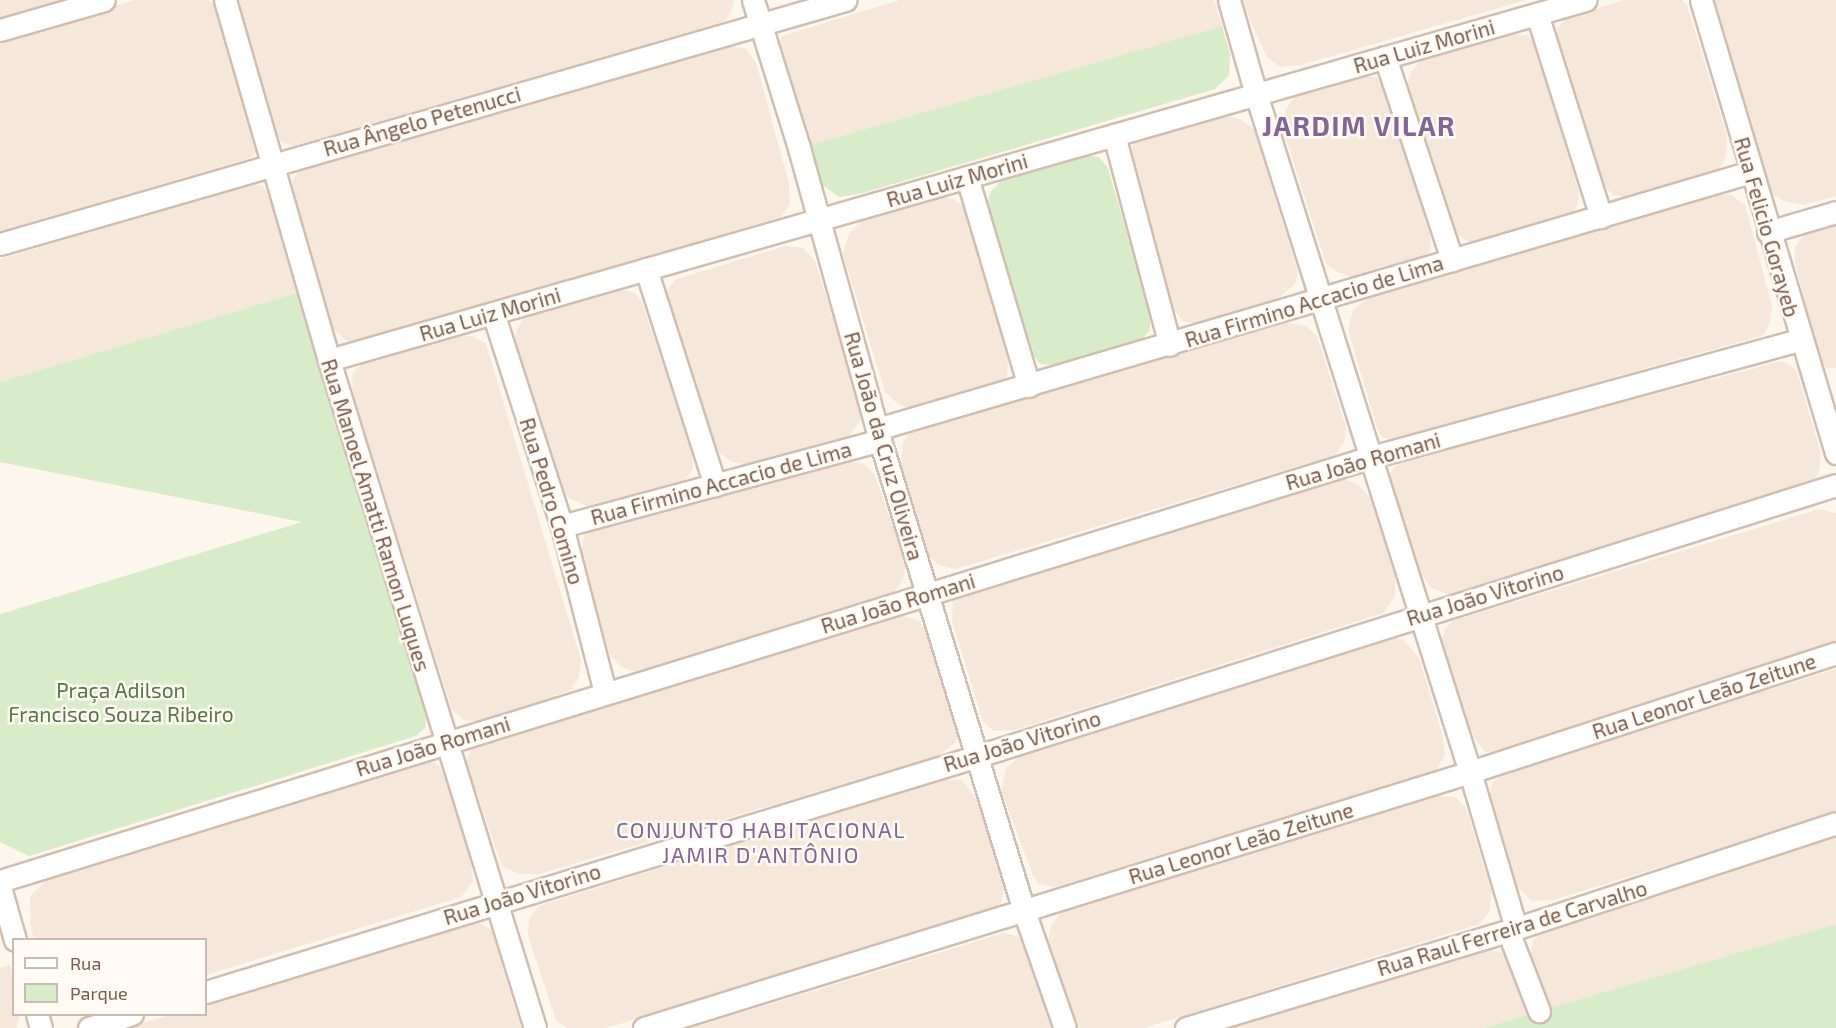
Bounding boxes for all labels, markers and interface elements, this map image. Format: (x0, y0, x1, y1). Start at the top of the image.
street label: Rua Luiz Morini (1350, 14, 1498, 78)
street label: Rua Ângelo Petenucci (320, 81, 524, 161)
district label: JARDIM VILAR (1262, 110, 1456, 142)
street label: Rua Felicio Gorayeb (1729, 134, 1805, 320)
street label: Rua Luiz Morini (883, 148, 1031, 212)
street label: Rua Firmino Accacio de Lima (1181, 250, 1447, 352)
street label: Rua Luiz Morini (416, 282, 564, 346)
street label: Rua João da Cruz Oliveira (839, 328, 929, 564)
street label: Rua Manoel Amatti Ramon Luques (316, 355, 436, 675)
street label: Rua Pedro Comino (515, 415, 589, 587)
street label: Rua João Romani (1282, 427, 1444, 495)
street label: Rua Firmino Accacio de Lima (588, 436, 854, 530)
street label: Rua João Vitorino (1403, 559, 1567, 631)
street label: Rua João Romani (818, 567, 978, 639)
street label: Rua Leonor Leão Zeitune (1589, 648, 1819, 744)
park label: Praça Adilson Francisco Souza Ribeiro (8, 677, 234, 727)
street label: Rua João Vitorino (940, 705, 1104, 777)
street label: Rua João Romani (353, 710, 513, 782)
street label: Rua Leonor Leão Zeitune (1125, 797, 1357, 889)
district label: CONJUNTO HABITACIONAL JAMIR D'ANTÔNIO (616, 816, 906, 867)
street label: Rua João Vitorino (440, 858, 604, 930)
street label: Rua Raul Ferreira de Carvalho (1374, 875, 1650, 981)
legend (12, 938, 207, 1016)
text: Rua (70, 952, 101, 974)
text: Parque (70, 982, 128, 1004)

